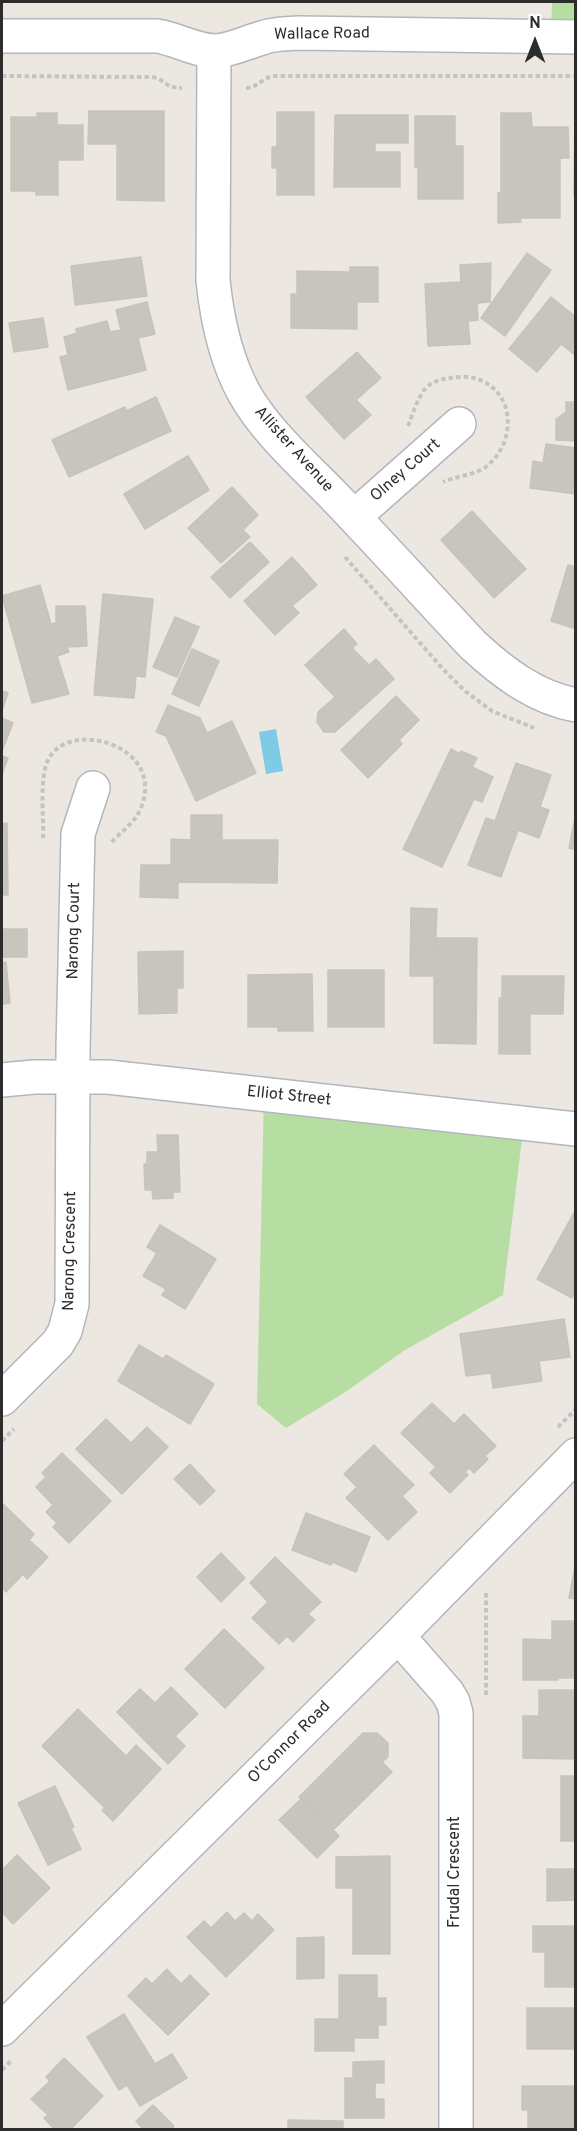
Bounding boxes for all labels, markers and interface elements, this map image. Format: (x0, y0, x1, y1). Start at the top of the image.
north arrow (505, 12, 565, 72)
text: N (529, 14, 541, 34)
street label: Wallace Road (274, 25, 370, 45)
street label: Allister Avenue (249, 403, 337, 497)
street label: Olney Court (367, 435, 445, 507)
street label: Narong Court (65, 882, 85, 980)
street label: Elliot Street (246, 1083, 332, 1111)
street label: Narong Crescent (60, 1191, 82, 1311)
street label: O'Connor Road (245, 1698, 335, 1788)
street label: Frudal Crescent (446, 1816, 466, 1928)

